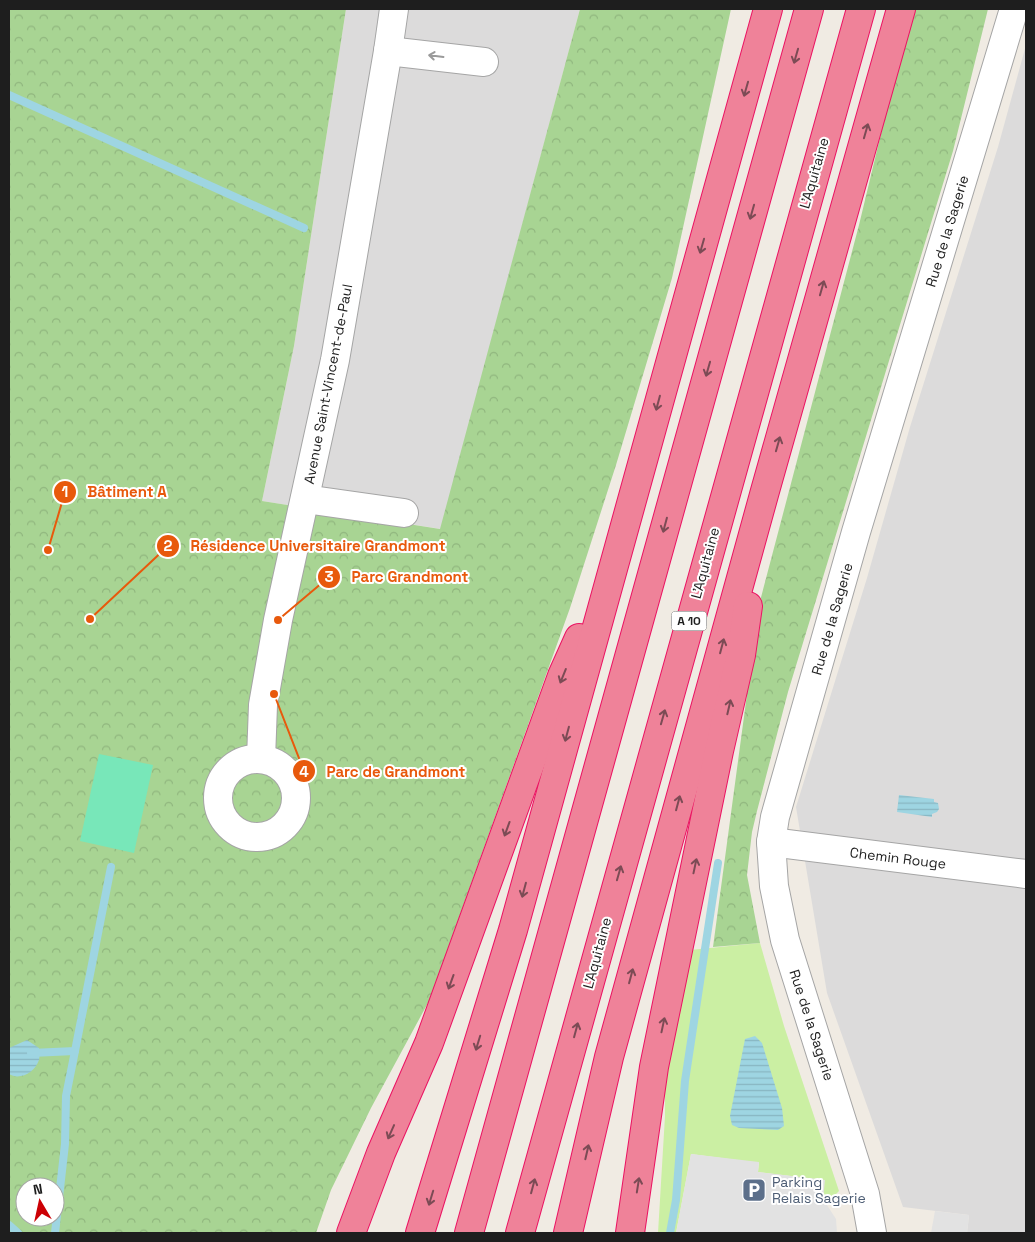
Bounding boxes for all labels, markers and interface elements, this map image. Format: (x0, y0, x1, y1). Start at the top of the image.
one-way arrow (791, 47, 800, 63)
one-way arrow (428, 51, 444, 61)
one-way arrow (740, 81, 750, 97)
one-way arrow (862, 124, 872, 140)
street label: L'Aquitaine (795, 135, 833, 211)
street label: Rue de la Sagerie (921, 173, 973, 289)
one-way arrow (747, 204, 757, 220)
one-way arrow (696, 237, 706, 253)
one-way arrow (818, 280, 828, 296)
street label: Avenue Saint-Vincent-de-Paul (300, 282, 356, 486)
one-way arrow (703, 360, 713, 376)
one-way arrow (653, 394, 663, 410)
one-way arrow (773, 436, 783, 452)
callout: Bâtiment A (53, 477, 177, 507)
text: 1 (62, 482, 68, 501)
text: Bâtiment A (87, 482, 167, 501)
one-way arrow (659, 517, 669, 533)
street label: L'Aquitaine (687, 525, 723, 601)
callout: Résidence Universitaire Grandmont (156, 531, 456, 561)
text: 2 (164, 536, 173, 555)
text: Résidence Universitaire Grandmont (191, 536, 446, 555)
street label: Rue de la Sagerie (807, 561, 857, 677)
callout: Parc Grandmont (316, 562, 478, 592)
text: 3 (324, 567, 334, 586)
text: Parc Grandmont (352, 567, 469, 586)
road number: A 10 (672, 612, 706, 630)
one-way arrow (717, 638, 727, 654)
one-way arrow (557, 669, 566, 684)
one-way arrow (725, 699, 734, 715)
one-way arrow (659, 709, 668, 725)
one-way arrow (562, 725, 571, 741)
callout: Parc de Grandmont (291, 756, 475, 786)
text: 4 (299, 762, 309, 781)
text: Parc de Grandmont (327, 762, 466, 781)
one-way arrow (674, 795, 684, 811)
one-way arrow (502, 821, 511, 836)
street label: Chemin Rouge (849, 843, 947, 873)
one-way arrow (691, 858, 701, 874)
one-way arrow (615, 865, 625, 881)
one-way arrow (518, 882, 528, 898)
street label: L'Aquitaine (579, 915, 615, 991)
street label: Rue de la Sagerie (786, 967, 838, 1083)
one-way arrow (627, 969, 636, 985)
one-way arrow (446, 974, 455, 989)
one-way arrow (659, 1017, 668, 1033)
one-way arrow (572, 1022, 581, 1038)
one-way arrow (473, 1035, 483, 1051)
one-way arrow (385, 1124, 395, 1139)
one-way arrow (583, 1144, 592, 1160)
place label: Parking Relais Sagerie (772, 1173, 866, 1207)
north arrow (15, 1177, 65, 1227)
one-way arrow (633, 1177, 643, 1193)
parking icon: Parking Relais Sagerie (741, 1177, 767, 1203)
one-way arrow (528, 1179, 538, 1195)
text: N (32, 1180, 44, 1199)
one-way arrow (425, 1190, 435, 1206)

